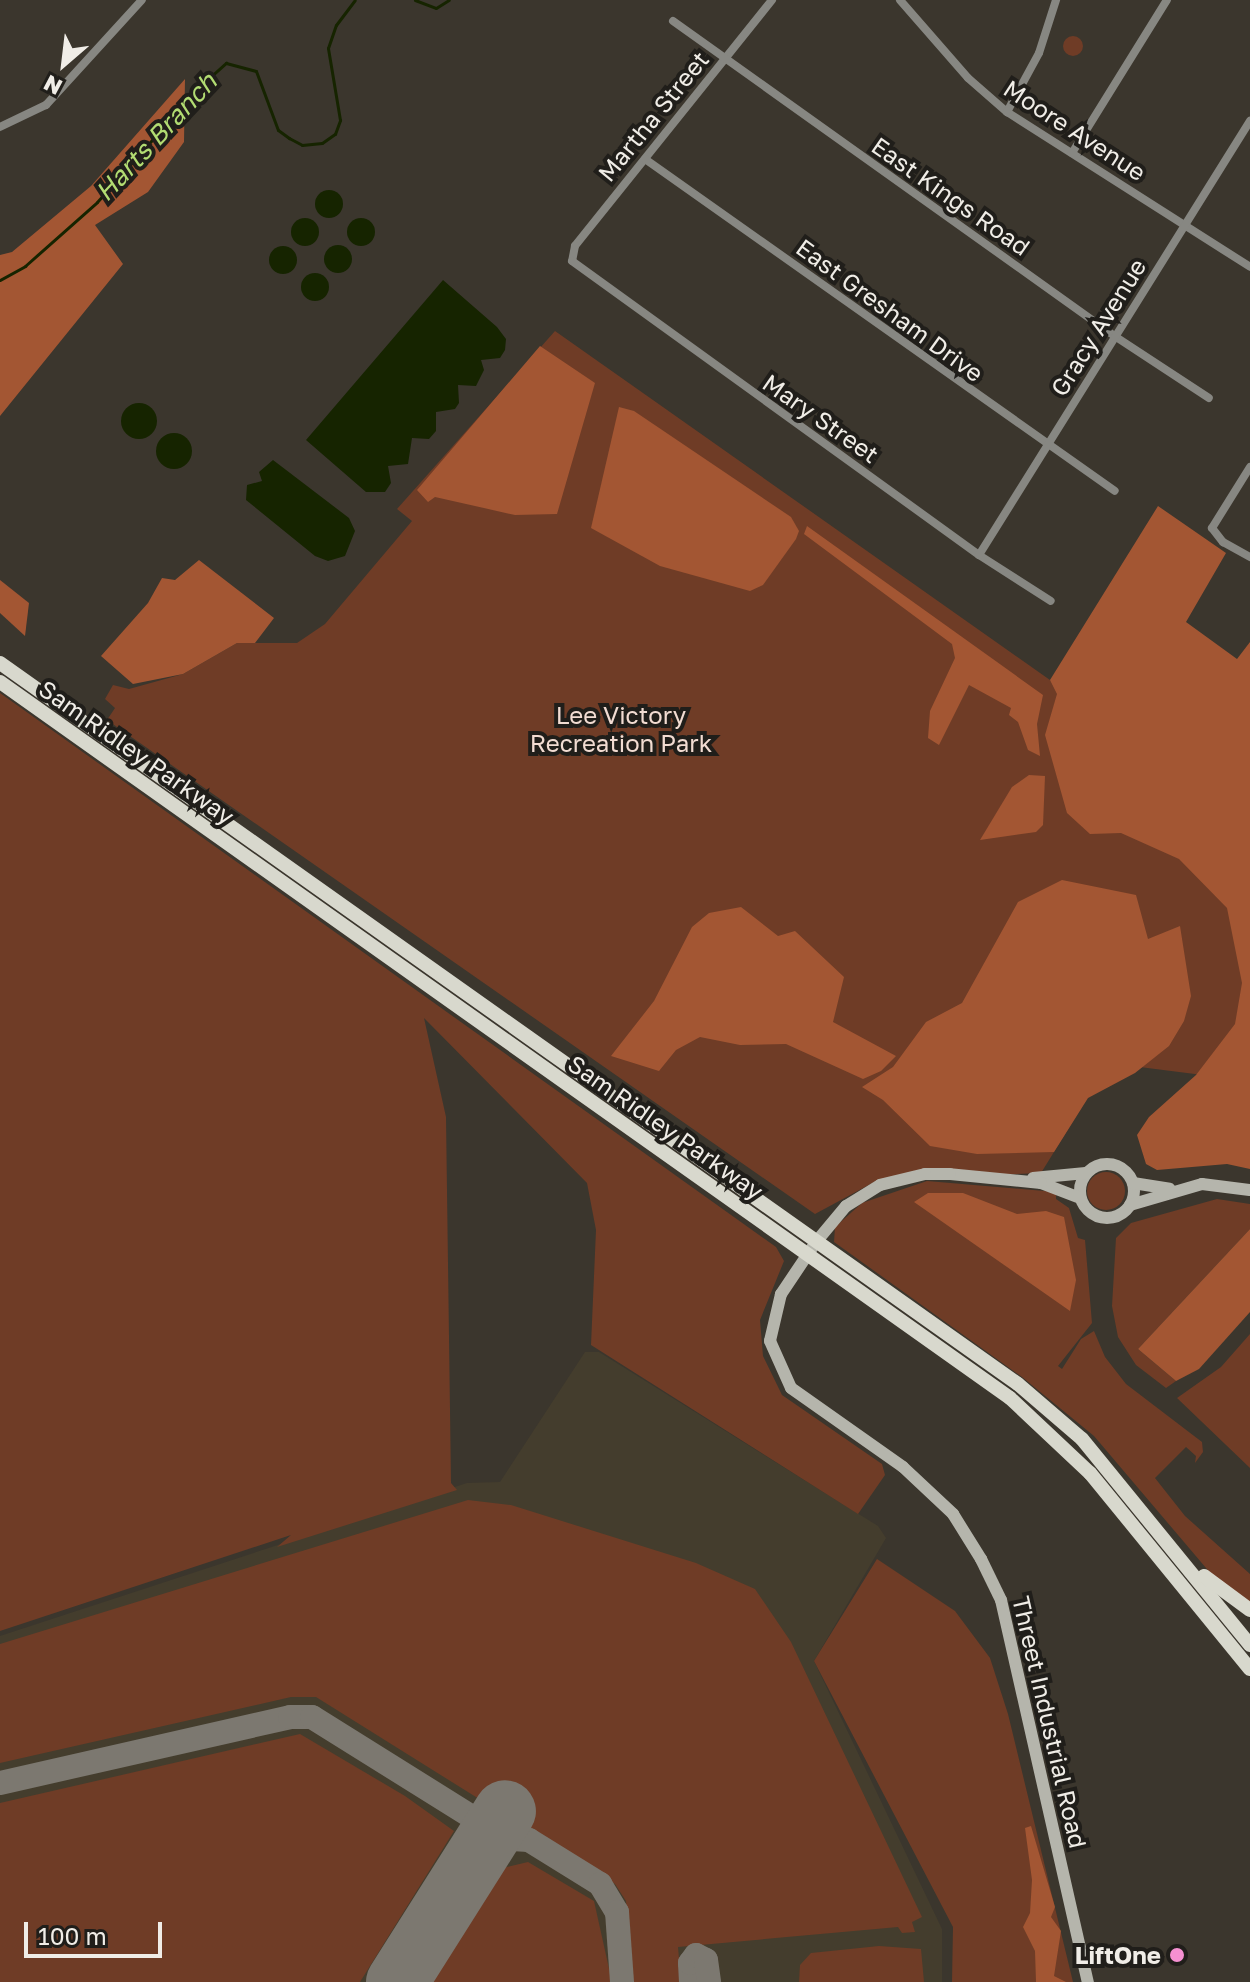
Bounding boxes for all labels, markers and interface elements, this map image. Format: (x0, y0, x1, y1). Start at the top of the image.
north arrow (24, 24, 104, 104)
street label: Martha Street (592, 45, 714, 187)
water label: Harts Branch (89, 66, 223, 208)
text: N (39, 70, 66, 101)
street label: Moore Avenue (999, 73, 1151, 187)
street label: East Kings Road (866, 131, 1036, 261)
street label: East Gresham Drive (791, 233, 989, 387)
street label: Gracy Avenue (1044, 253, 1152, 401)
street label: Mary Street (758, 368, 884, 468)
street label: Sam Ridley Parkway (34, 674, 240, 830)
park label: Lee Victory Recreation Park (530, 701, 712, 757)
street label: Sam Ridley Parkway (563, 1049, 769, 1205)
street label: Threet Industrial Road (1007, 1593, 1093, 1851)
scale bar (28, 1906, 166, 1956)
text: 100 m (38, 1921, 107, 1950)
place label: LiftOne (1075, 1941, 1161, 1969)
marker: LiftOne (1168, 1946, 1186, 1964)

